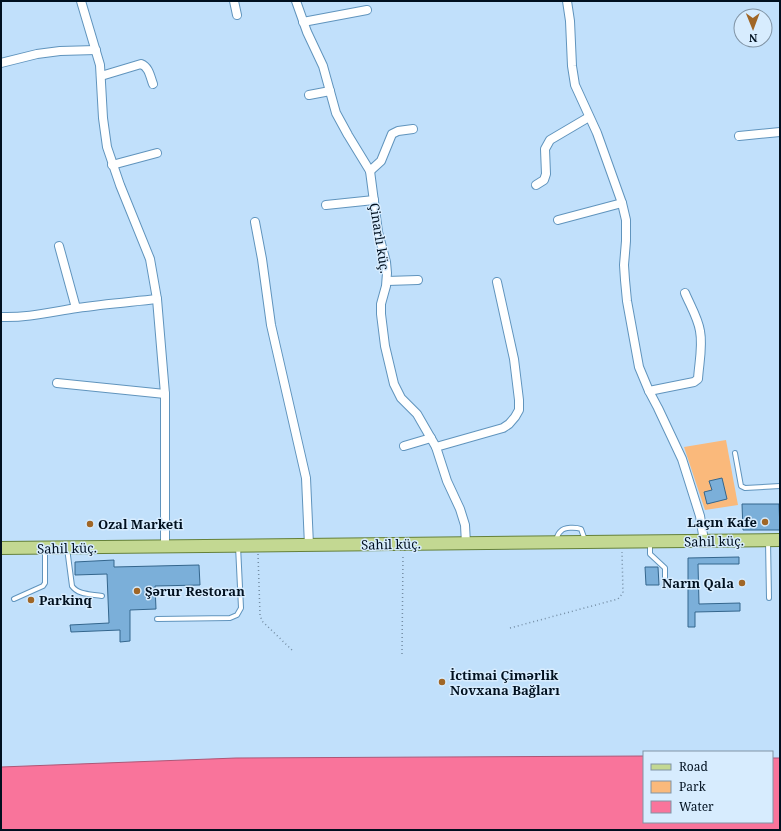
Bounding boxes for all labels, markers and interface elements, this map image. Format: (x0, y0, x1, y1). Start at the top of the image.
north arrow (733, 8, 773, 48)
text: N (748, 31, 758, 46)
street label: Çinarlı küç. (366, 202, 394, 274)
place label: Laçın Kafe (687, 513, 757, 531)
place label: Ozal Marketi (98, 515, 184, 533)
marker: Laçın Kafe (760, 517, 770, 527)
marker: Ozal Marketi (85, 519, 95, 529)
street label: Sahil küç. (684, 531, 744, 551)
street label: Sahil küç. (361, 534, 421, 554)
street label: Sahil küç. (37, 538, 97, 558)
place label: Narın Qala (662, 574, 734, 592)
marker: Narın Qala (737, 578, 747, 588)
place label: Şərur Restoran (145, 582, 245, 600)
marker: Şərur Restoran (132, 586, 142, 596)
place label: Parkinq (39, 591, 92, 609)
marker: Parkinq (26, 595, 36, 605)
place label: İctimai Çimərlik Novxana Bağları (450, 666, 560, 699)
marker: İctimai Çimərlik Novxana Bağları (437, 677, 447, 687)
legend (643, 751, 773, 823)
text: Road (679, 758, 709, 775)
text: Park (679, 778, 707, 795)
text: Water (679, 798, 714, 815)

